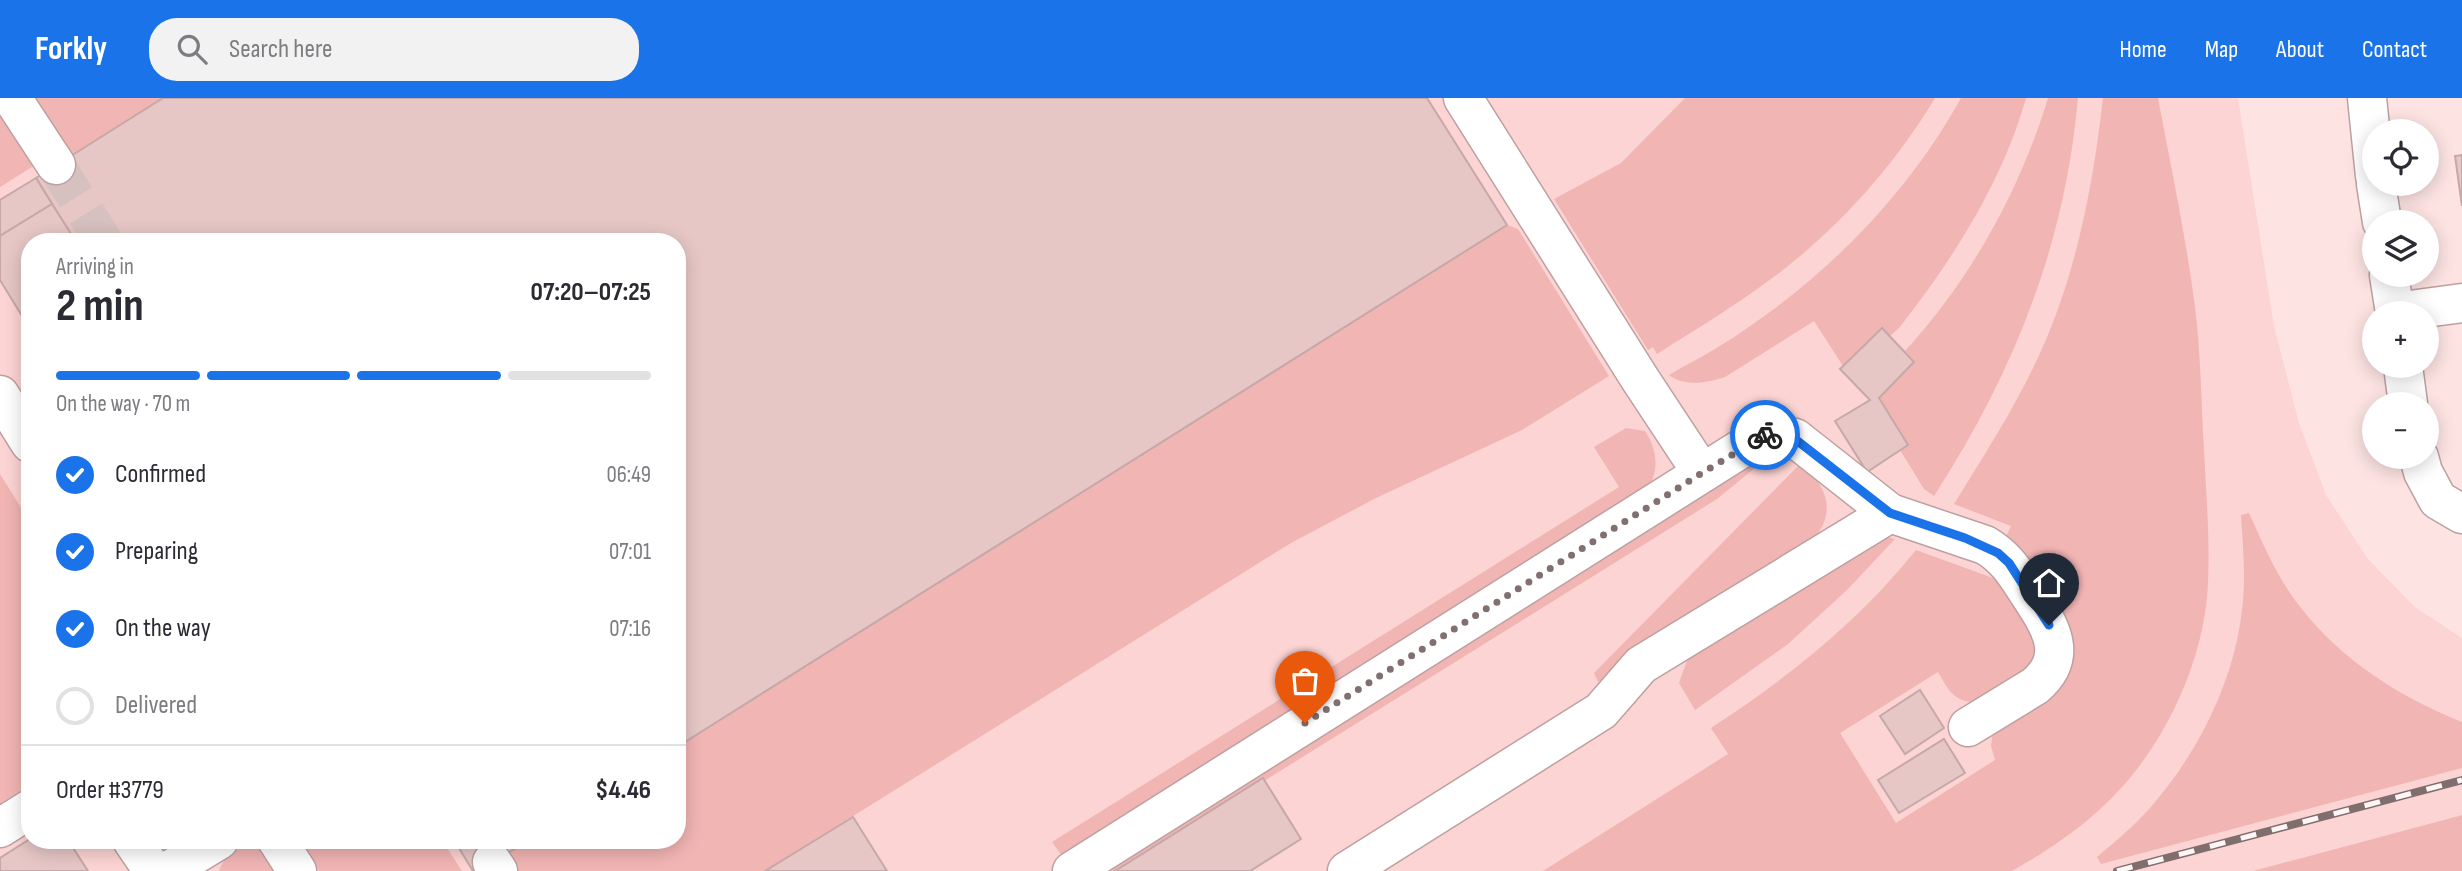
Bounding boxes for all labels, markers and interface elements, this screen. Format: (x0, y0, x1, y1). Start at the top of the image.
search box (149, 18, 639, 81)
text: Forkly (35, 29, 107, 69)
icon: search (173, 30, 211, 68)
text: Search here (229, 34, 332, 65)
text: Home (2119, 35, 2167, 64)
text: Map (2205, 35, 2238, 64)
text: About (2276, 35, 2324, 64)
text: Contact (2362, 35, 2427, 64)
map controls (2362, 119, 2439, 469)
button: locate (2362, 119, 2439, 196)
button: layers (2362, 210, 2439, 287)
text: Arriving in (56, 253, 134, 281)
text: 07:20–07:25 (531, 277, 651, 308)
text: 2 min (56, 279, 144, 334)
button: + (2362, 301, 2439, 378)
text: On the way · 70 m (56, 390, 190, 418)
button: − (2362, 392, 2439, 469)
courier (1730, 400, 1800, 470)
icon: bike (1746, 416, 1784, 454)
icon: check (56, 456, 94, 494)
text: Confirmed (115, 459, 206, 490)
text: 06:49 (606, 461, 651, 489)
icon: check (56, 533, 94, 571)
text: Preparing (115, 536, 198, 567)
text: 07:01 (609, 538, 651, 566)
pin (2019, 553, 2079, 625)
icon: home (2030, 564, 2068, 602)
icon: check (56, 610, 94, 648)
text: On the way (115, 613, 211, 644)
text: 07:16 (609, 615, 651, 643)
pin (1275, 651, 1335, 723)
icon: bag (1286, 662, 1324, 700)
text: Delivered (115, 690, 197, 721)
text: Order #3779 (56, 775, 164, 806)
text: $4.46 (595, 775, 651, 806)

